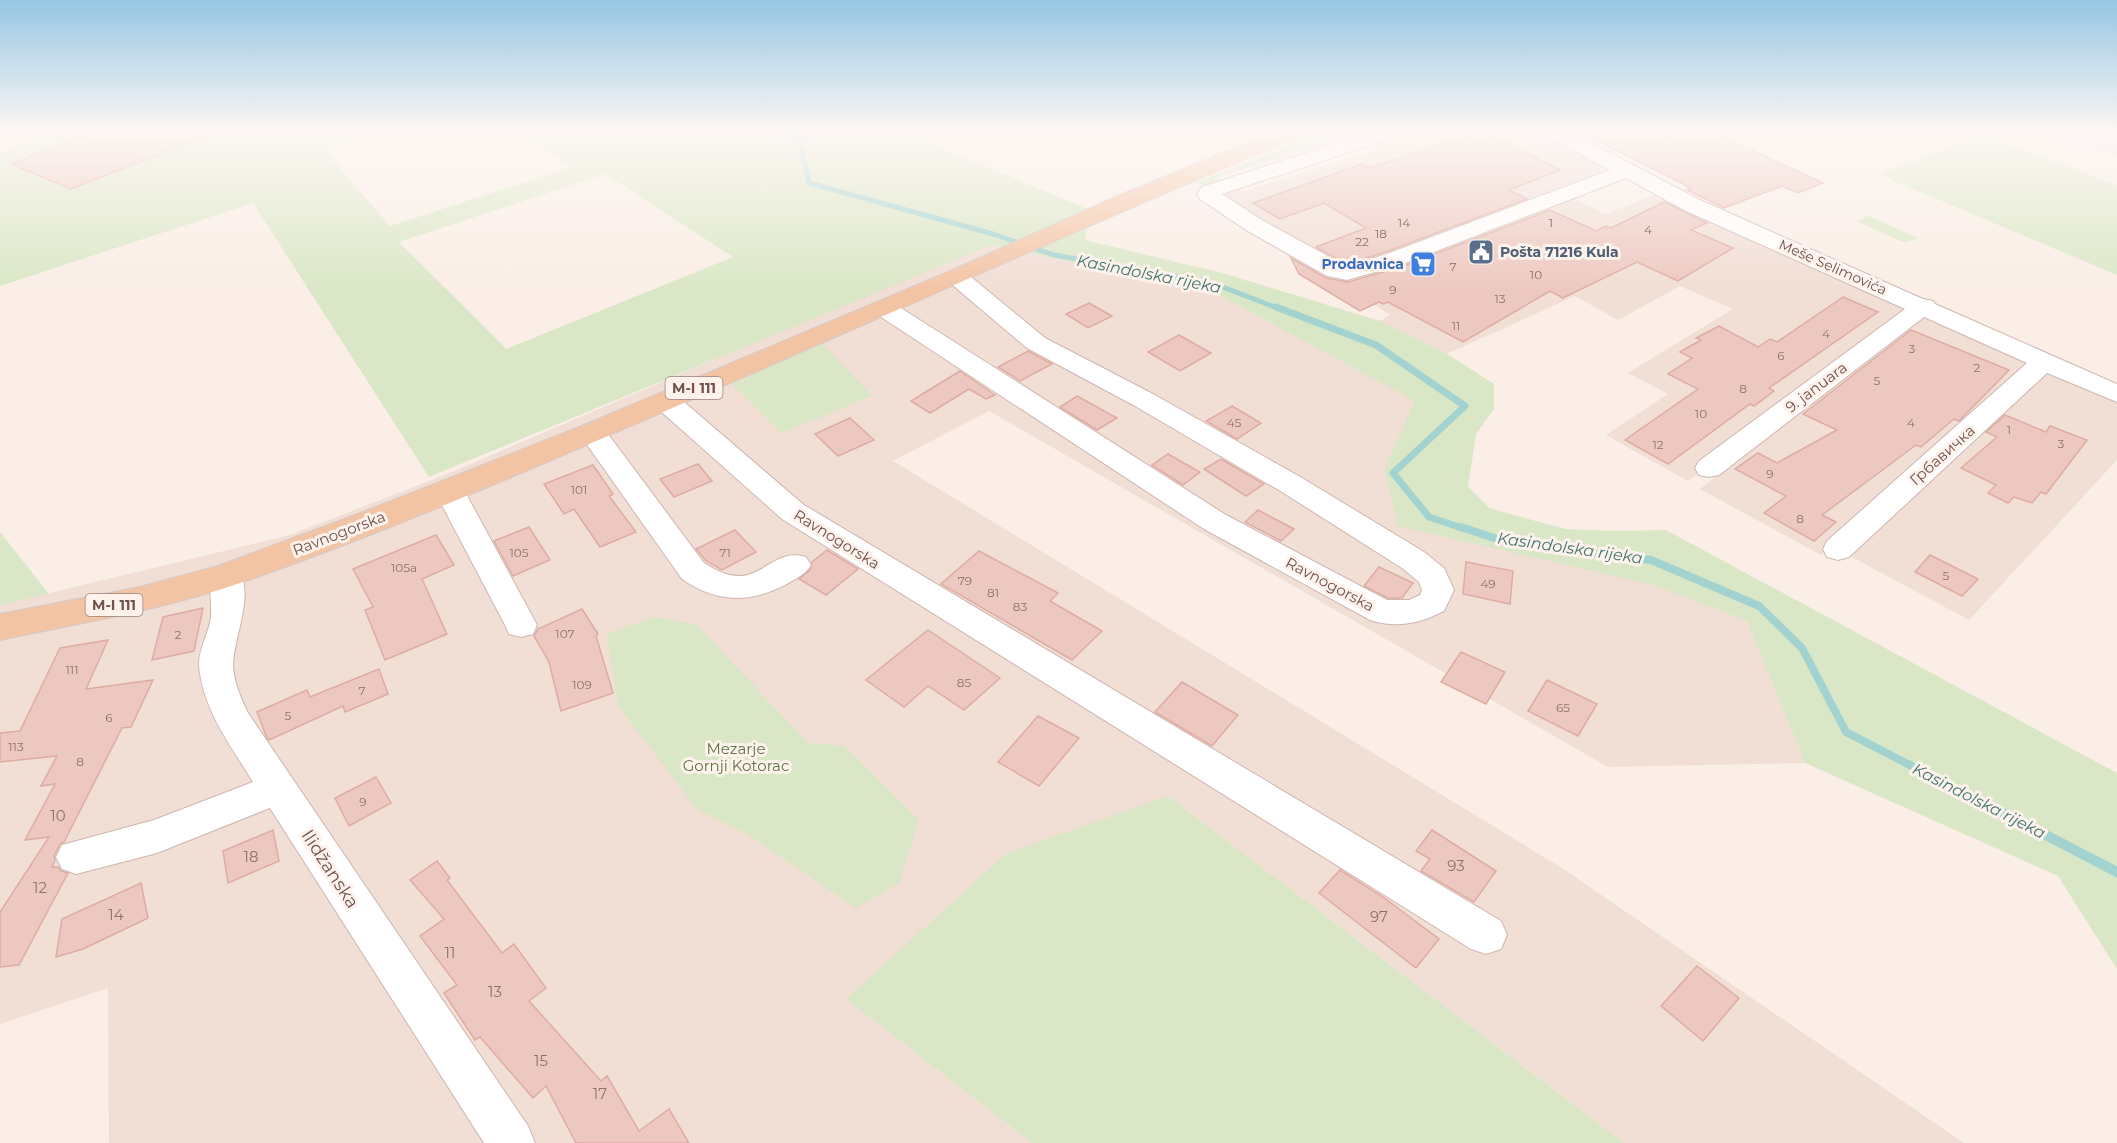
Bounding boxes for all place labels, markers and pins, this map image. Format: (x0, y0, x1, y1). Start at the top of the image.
public building icon: Pošta 71216 Kula (1466, 237, 1496, 267)
place label: Pošta 71216 Kula (1500, 243, 1619, 261)
supermarket icon: Prodavnica (1408, 249, 1438, 279)
place label: Prodavnica (1321, 255, 1404, 273)

